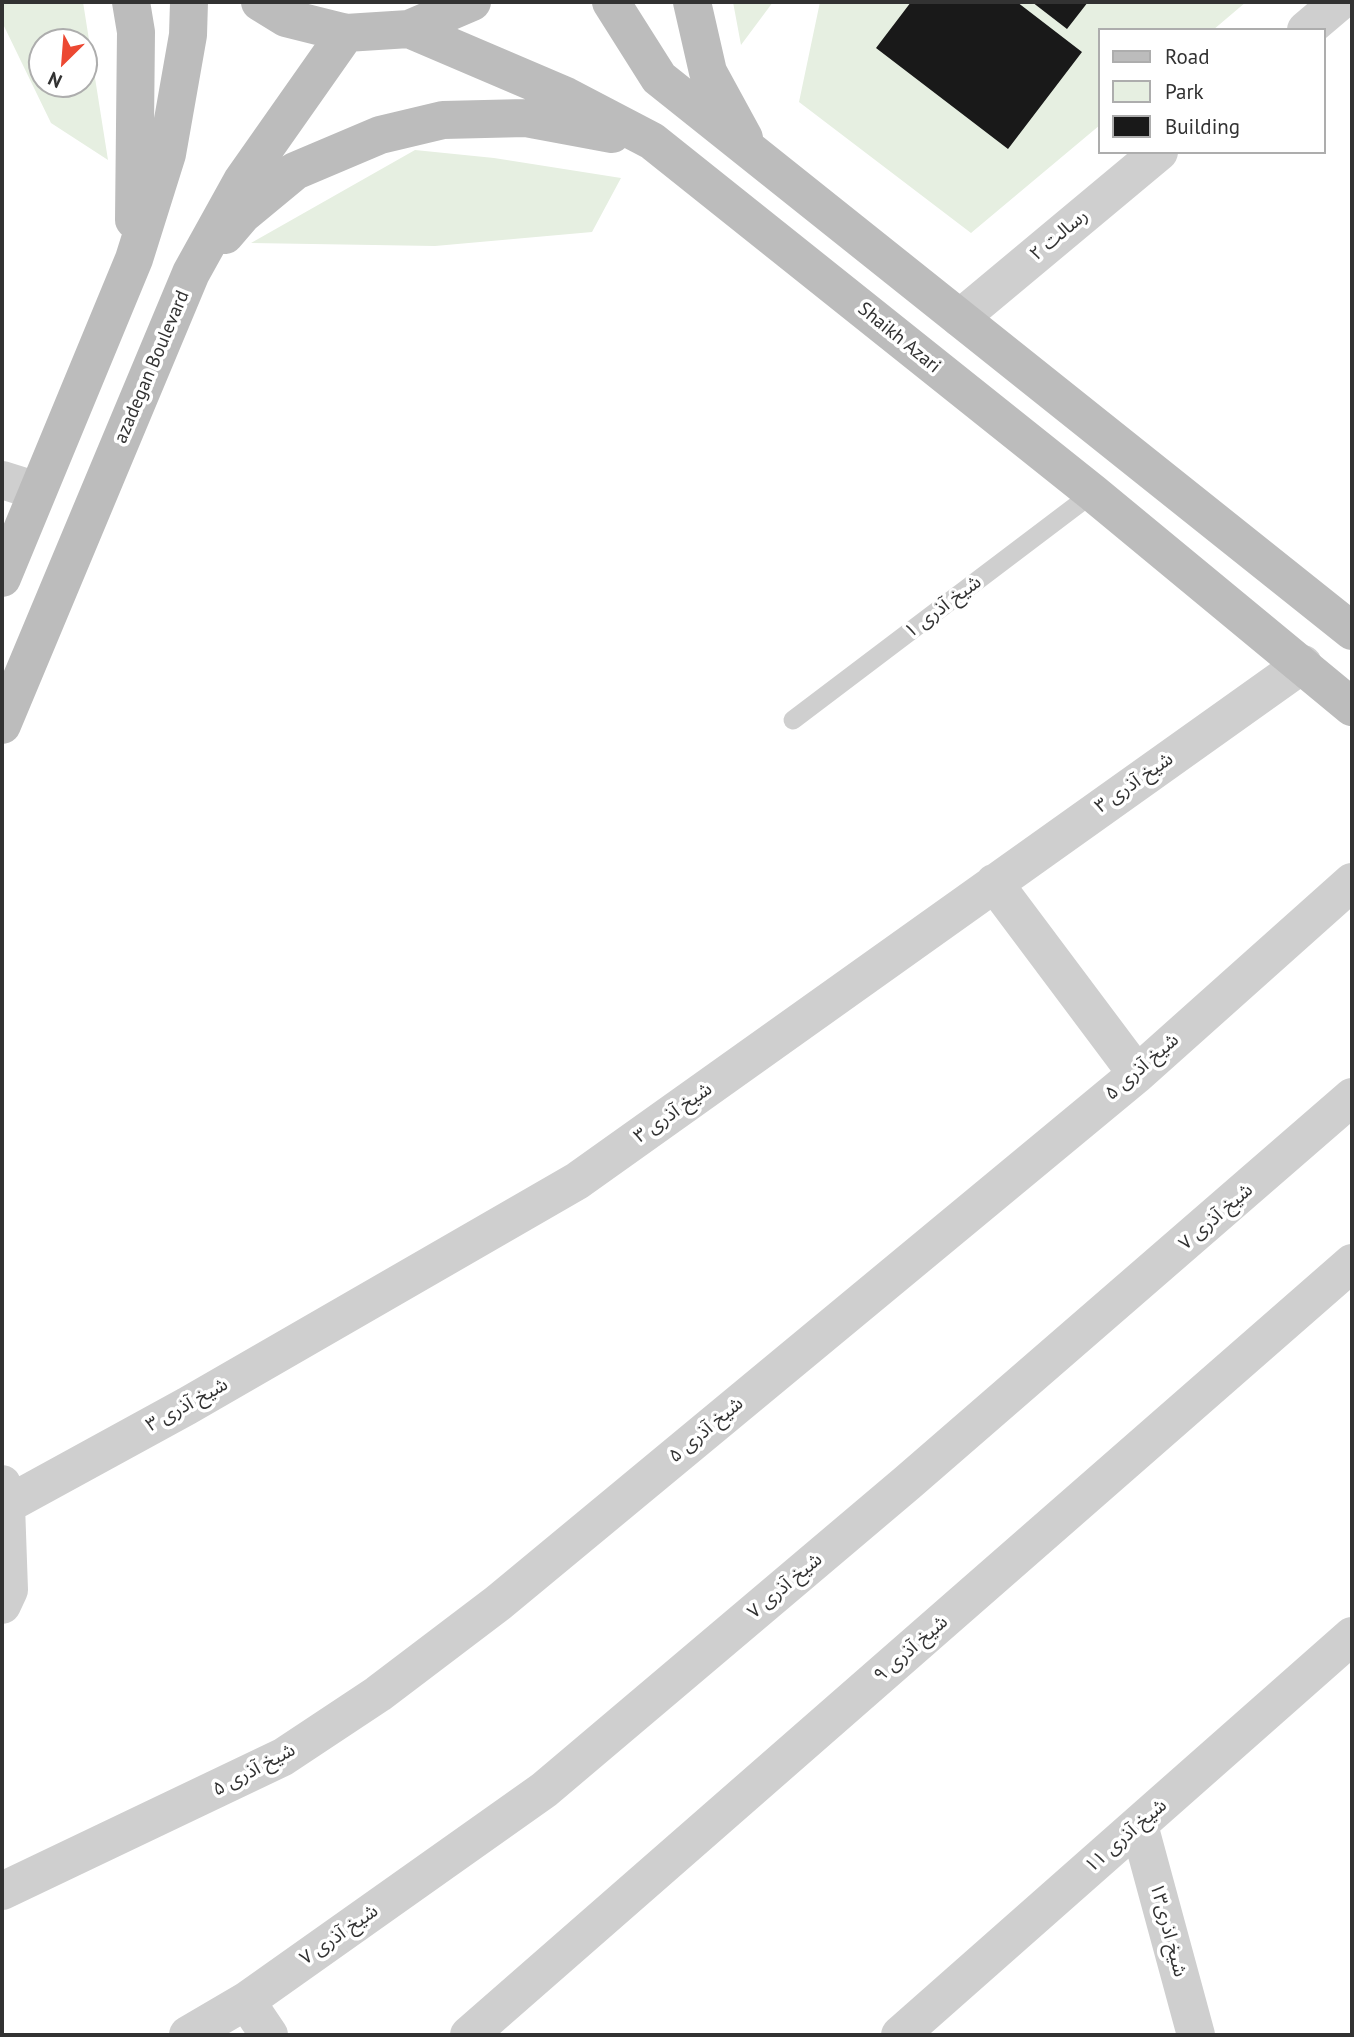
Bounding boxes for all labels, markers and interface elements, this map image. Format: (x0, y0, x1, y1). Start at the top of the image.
north arrow (28, 28, 98, 98)
legend (1098, 28, 1326, 154)
text: Road (1165, 43, 1209, 70)
text: N (44, 67, 66, 94)
text: Park (1165, 78, 1204, 105)
text: Building (1165, 113, 1240, 140)
street label: رسالت ۲ (1025, 204, 1093, 266)
street label: azadegan Boulevard (110, 287, 194, 447)
street label: Shaikh Azari (853, 298, 945, 378)
street label: شیخ آذری ۱ (900, 571, 986, 643)
street label: شیخ آذری ۳ (1090, 748, 1178, 818)
street label: شیخ آذری ۵ (1100, 1029, 1184, 1105)
street label: شیخ آذری ۳ (629, 1078, 717, 1148)
street label: شیخ آذری ۷ (1174, 1179, 1258, 1255)
street label: شیخ آذری ۳ (142, 1373, 232, 1437)
street label: شیخ آذری ۵ (664, 1392, 748, 1468)
street label: شیخ آذری ۷ (743, 1548, 827, 1624)
street label: شیخ آذری ۹ (869, 1611, 953, 1687)
street label: شیخ آذری ۵ (209, 1739, 299, 1801)
street label: شیخ آذری ۱۱ (1080, 1794, 1172, 1878)
street label: شیخ اذری۱۳ (1145, 1881, 1191, 1979)
street label: شیخ آذری ۷ (295, 1900, 383, 1970)

